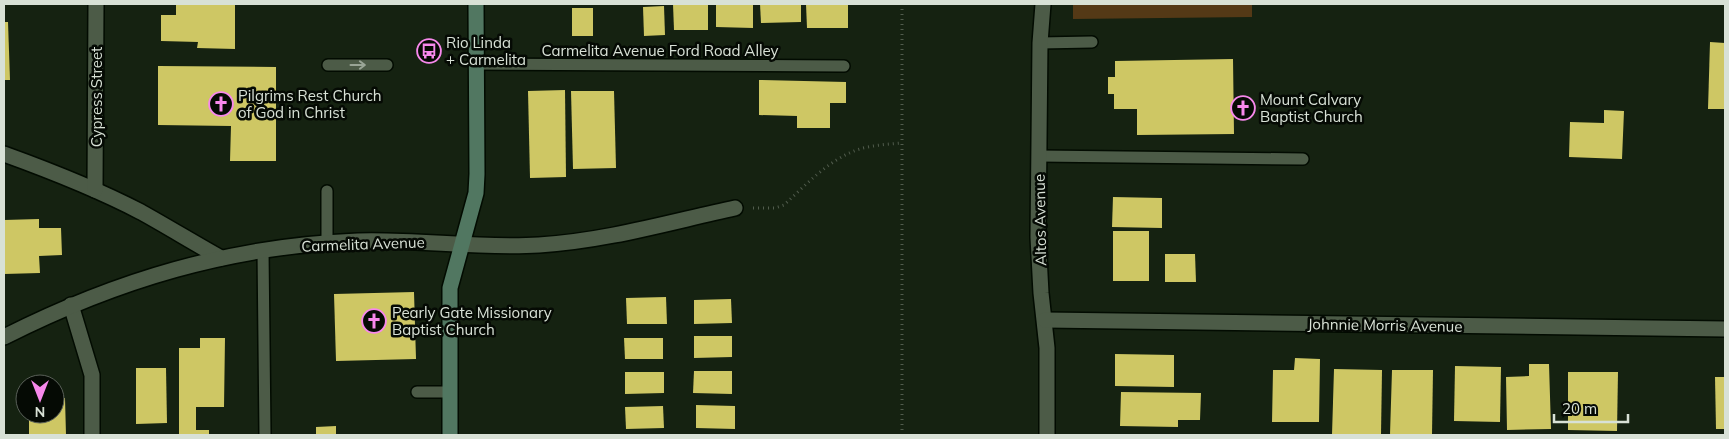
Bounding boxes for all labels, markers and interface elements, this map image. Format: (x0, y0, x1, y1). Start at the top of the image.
place label: Rio Linda + Carmelita (446, 33, 526, 69)
bus stop icon: Rio Linda + Carmelita (416, 38, 442, 64)
street label: Carmelita Avenue Ford Road Alley (541, 41, 779, 60)
street label: Cypress Street (87, 47, 106, 147)
one-way arrow (349, 60, 365, 70)
place label: Pilgrims Rest Church of God in Christ (238, 86, 382, 122)
place label: Mount Calvary Baptist Church (1260, 90, 1363, 126)
church icon: Pilgrims Rest Church of God in Christ (208, 91, 234, 117)
church icon: Mount Calvary Baptist Church (1230, 95, 1256, 121)
street label: Altos Avenue (1030, 174, 1050, 266)
street label: Carmelita Avenue (301, 232, 425, 256)
place label: Pearly Gate Missionary Baptist Church (392, 303, 552, 339)
church icon: Pearly Gate Missionary Baptist Church (361, 308, 387, 334)
street label: Johnnie Morris Avenue (1307, 314, 1463, 336)
north arrow (15, 374, 65, 424)
scale bar (1554, 392, 1628, 424)
text: 20 m (1562, 399, 1597, 418)
text: N (35, 403, 45, 421)

